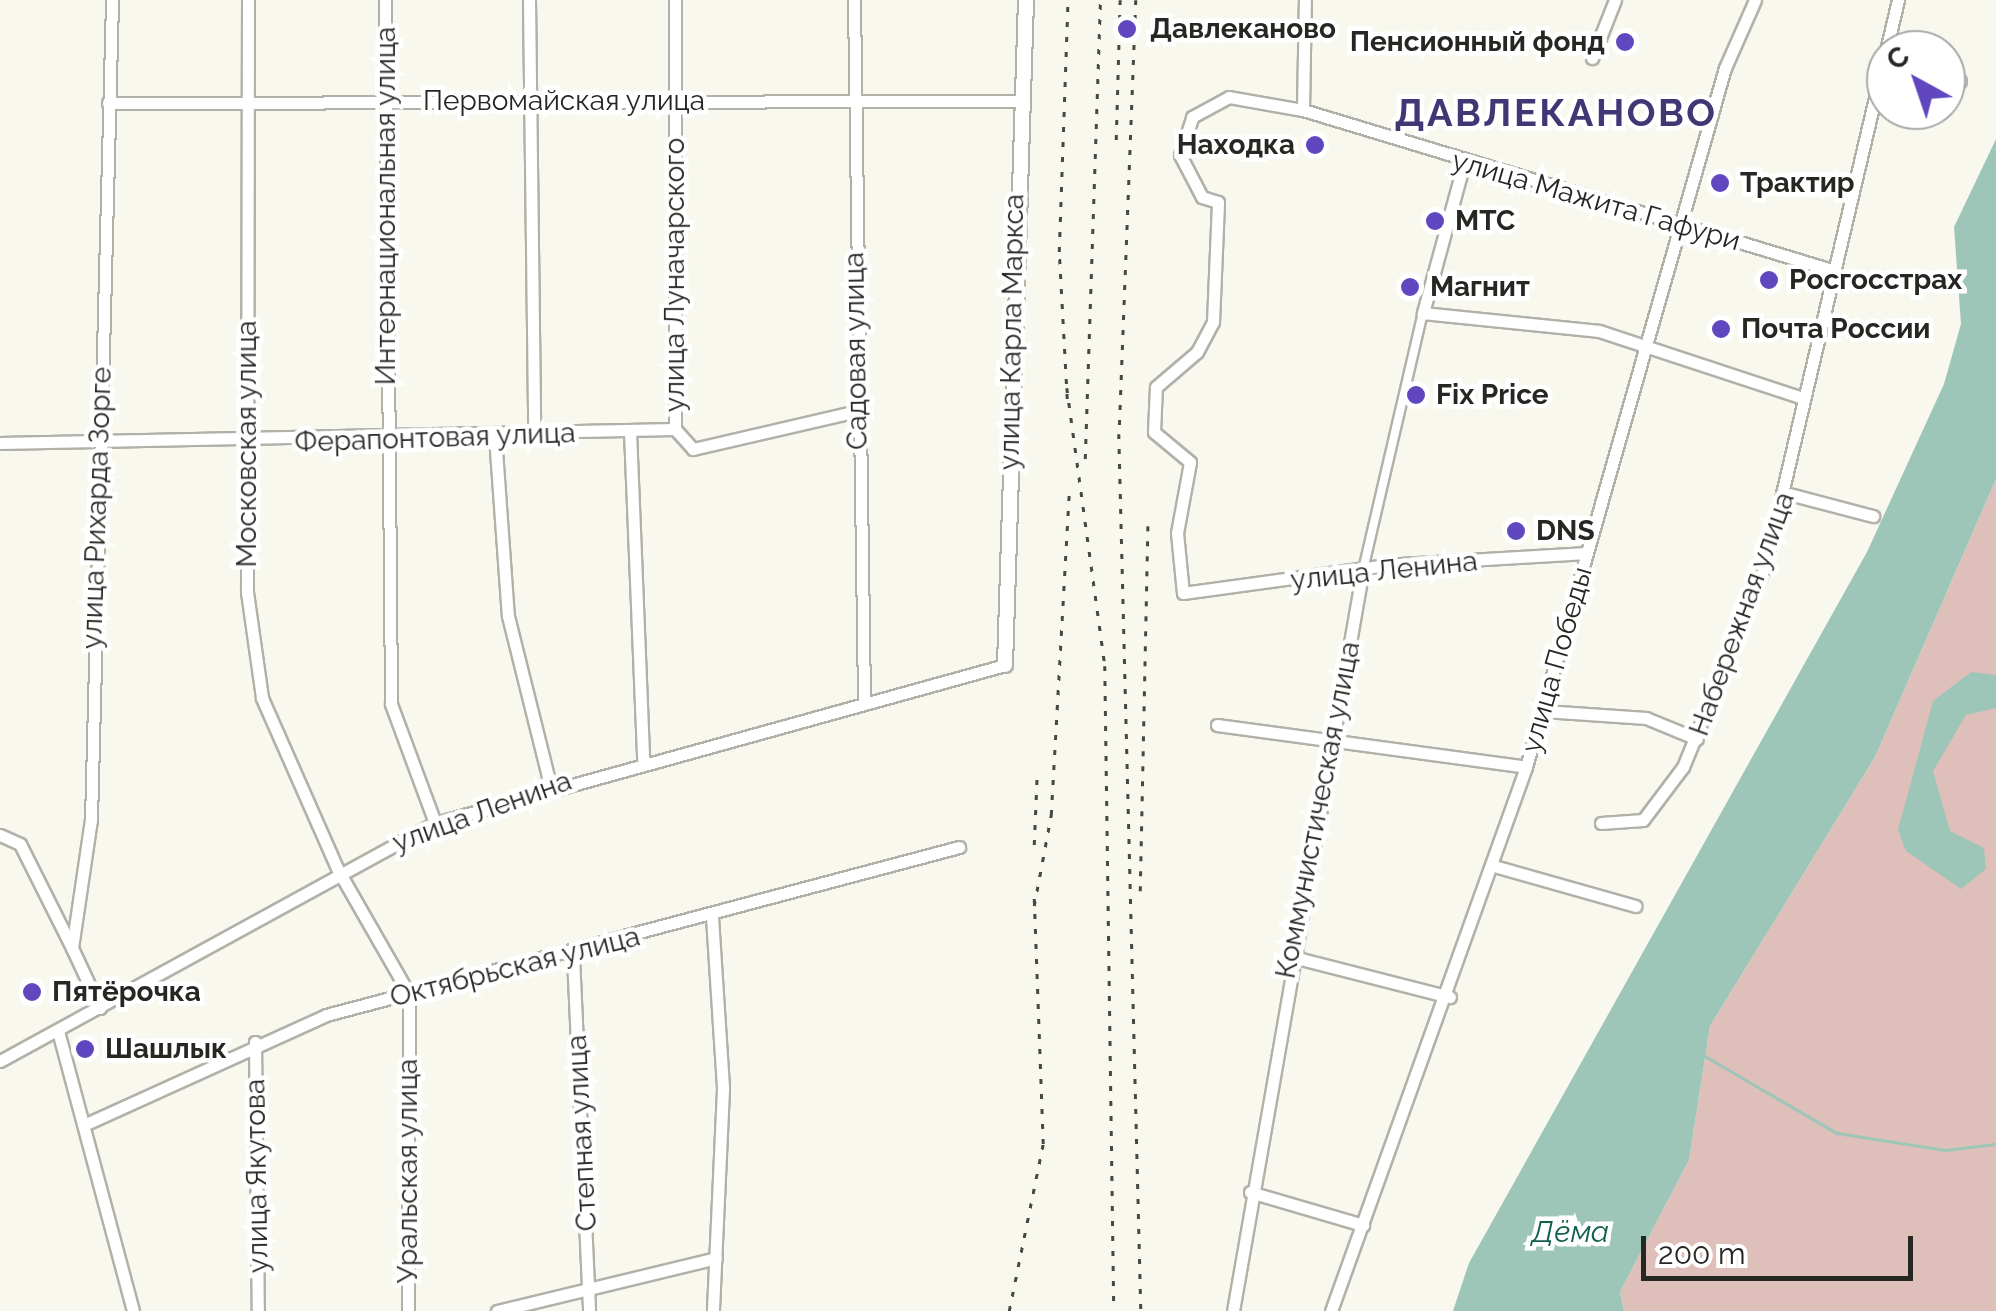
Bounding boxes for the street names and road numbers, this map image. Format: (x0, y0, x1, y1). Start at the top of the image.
street label: Интернациональная улица (369, 26, 403, 386)
street label: Первомайская улица (423, 84, 705, 118)
street label: улица Луначарского (658, 138, 692, 412)
street label: улица Мажита Гафури (1448, 144, 1744, 258)
street label: улица Карла Маркса (993, 194, 1031, 470)
street label: Садовая улица (837, 251, 875, 451)
street label: Московская улица (230, 320, 264, 568)
street label: улица Рихарда Зорге (75, 366, 119, 650)
street label: Ферапонтовая улица (294, 416, 576, 460)
street label: Набережная улица (1682, 487, 1802, 741)
street label: улица Ленина (1289, 544, 1479, 598)
street label: улица Победы (1514, 563, 1600, 757)
street label: Коммунистическая улица (1269, 638, 1367, 982)
street label: улица Ленина (388, 764, 576, 860)
street label: Октябрьская улица (386, 920, 644, 1014)
street label: Степная улица (560, 1034, 604, 1232)
street label: Уральская улица (391, 1058, 425, 1284)
street label: улица Якутова (239, 1079, 275, 1273)

